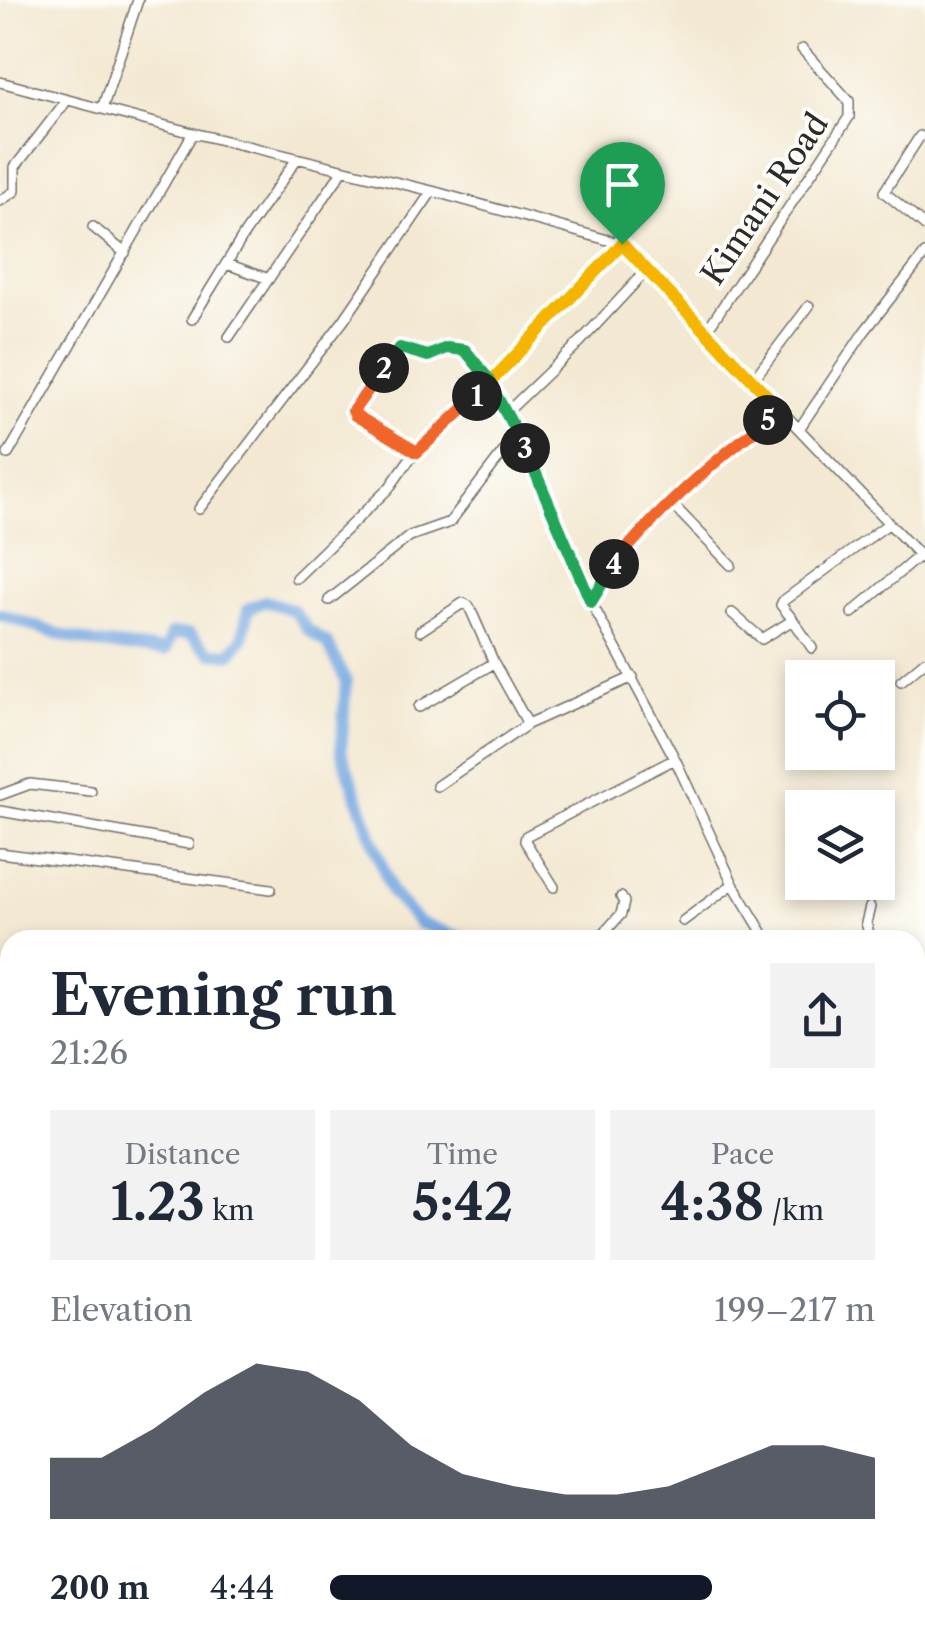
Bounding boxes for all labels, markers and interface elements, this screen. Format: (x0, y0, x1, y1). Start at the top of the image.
street label: Kimani Road (693, 105, 836, 292)
pin (580, 142, 665, 245)
icon: arrive (595, 157, 650, 212)
pin: 2 (359, 343, 409, 393)
text: 2 (376, 351, 392, 385)
pin: 1 (452, 371, 502, 421)
text: 1 (471, 379, 483, 413)
pin: 5 (743, 395, 793, 445)
text: 5 (760, 403, 776, 437)
pin: 3 (500, 423, 550, 473)
text: 3 (517, 431, 533, 465)
pin: 4 (589, 539, 639, 589)
text: 4 (606, 547, 622, 581)
map controls (785, 660, 895, 900)
button: locate (785, 660, 895, 770)
button: layers (785, 790, 895, 900)
text: Evening run (50, 962, 397, 1029)
button: share (770, 963, 875, 1068)
text: 21:26 (50, 1033, 128, 1072)
text: Distance (125, 1137, 240, 1171)
text: Time (427, 1137, 498, 1171)
text: Pace (711, 1137, 774, 1171)
text: 1.23 (111, 1171, 205, 1233)
text: 5:42 (412, 1171, 513, 1233)
text: 4:38 (661, 1171, 764, 1233)
text: km (205, 1193, 254, 1227)
text: /km (764, 1193, 824, 1227)
text: Elevation (50, 1290, 193, 1329)
text: 199–217 m (714, 1290, 875, 1329)
text: 200 m (50, 1568, 150, 1607)
text: 4:44 (210, 1568, 274, 1607)

